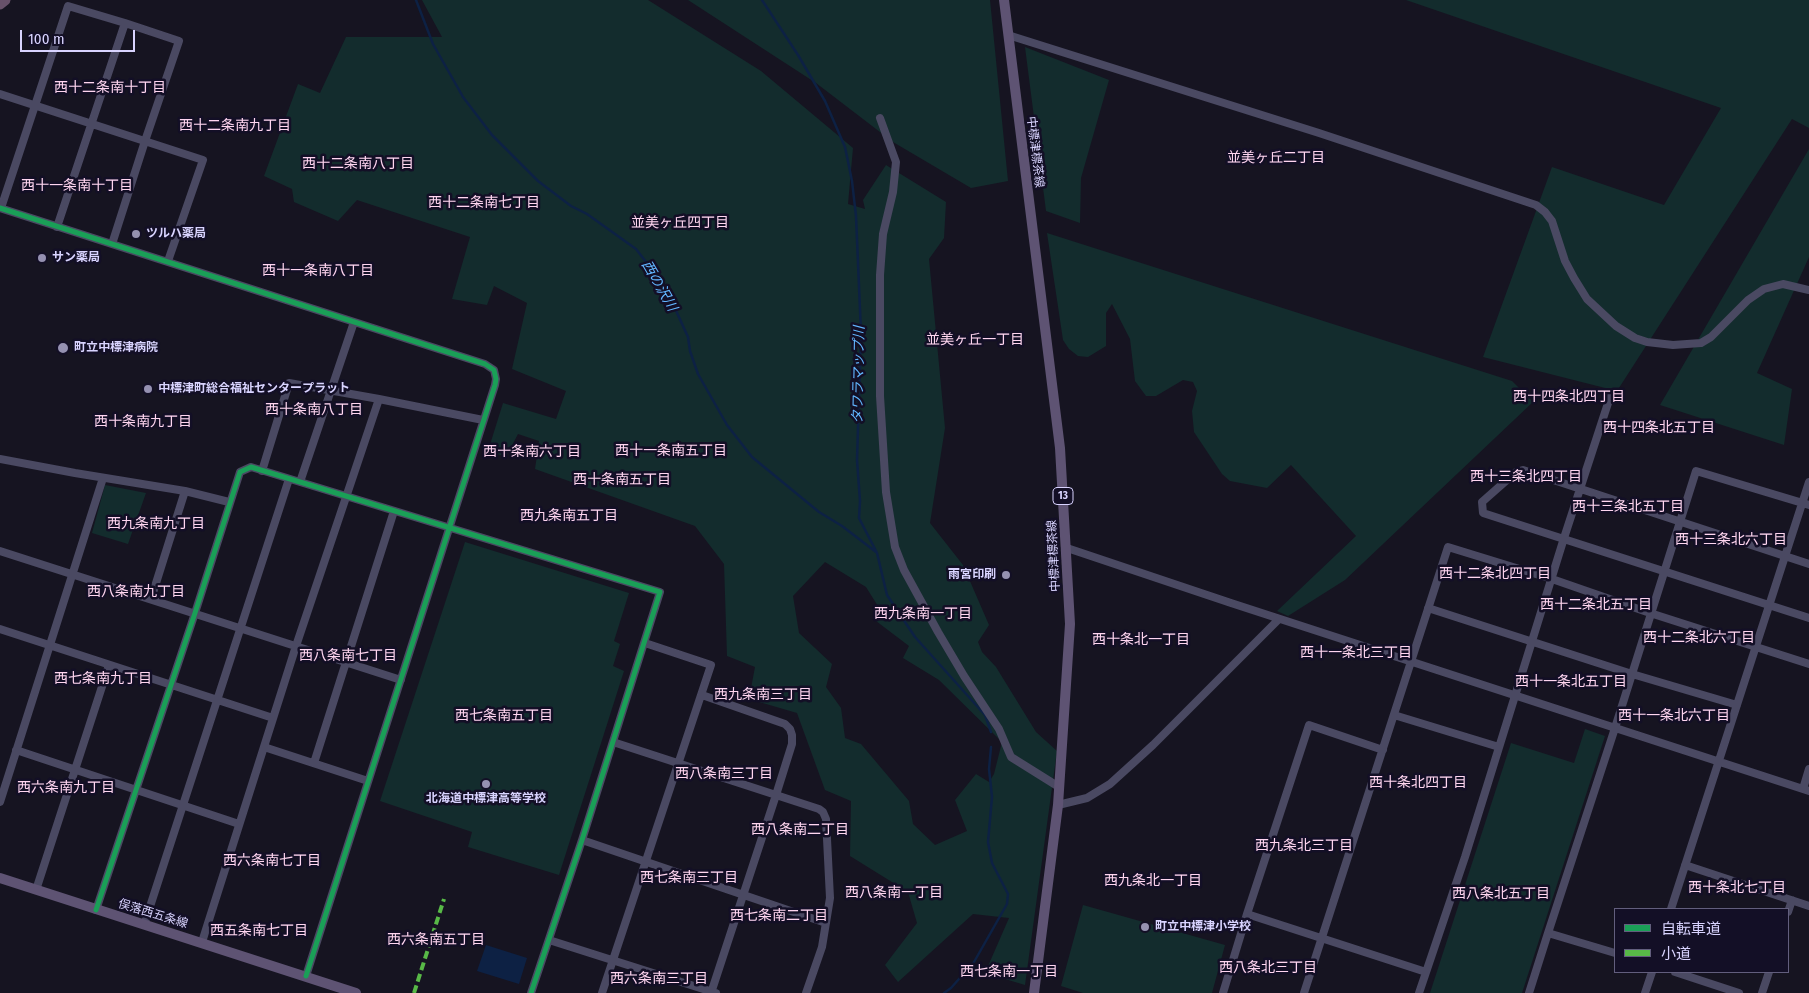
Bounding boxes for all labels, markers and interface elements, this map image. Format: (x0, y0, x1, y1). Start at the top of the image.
scale bar (22, 20, 138, 52)
text: 100 m (28, 30, 65, 48)
district label: 西十二条南十丁目 (54, 80, 166, 96)
street label: 中標津標茶線 (1023, 115, 1047, 189)
district label: 西十二条南九丁目 (179, 118, 291, 134)
district label: 並美ヶ丘二丁目 (1227, 150, 1325, 166)
district label: 西十二条南八丁目 (302, 156, 414, 172)
district label: 西十一条南十丁目 (21, 178, 133, 194)
district label: 西十二条南七丁目 (428, 195, 540, 211)
district label: 並美ヶ丘四丁目 (631, 215, 729, 231)
place label: ツルハ薬局 (146, 227, 206, 241)
marker: ツルハ薬局 (130, 228, 142, 240)
place label: サン薬局 (52, 251, 100, 265)
marker: サン薬局 (36, 252, 48, 264)
water label: 西の沢川 (638, 258, 680, 314)
district label: 西十一条南八丁目 (262, 263, 374, 279)
water label: タワラマップ川 (850, 326, 868, 424)
district label: 並美ヶ丘一丁目 (926, 332, 1024, 348)
marker: 町立中標津病院 (56, 341, 70, 355)
place label: 町立中標津病院 (74, 341, 158, 355)
place label: 中標津町総合福祉センタープラット (158, 382, 350, 396)
marker: 中標津町総合福祉センタープラット (142, 383, 154, 395)
district label: 西十四条北四丁目 (1513, 389, 1625, 405)
district label: 西十条南八丁目 (265, 402, 363, 418)
district label: 西十条南九丁目 (94, 414, 192, 430)
district label: 西十四条北五丁目 (1603, 420, 1715, 436)
district label: 西十一条南五丁目 (615, 443, 727, 459)
district label: 西十条南六丁目 (483, 444, 581, 460)
district label: 西十三条北四丁目 (1470, 469, 1582, 485)
district label: 西十条南五丁目 (573, 472, 671, 488)
road number: 13 (1053, 488, 1073, 504)
district label: 西十三条北五丁目 (1572, 499, 1684, 515)
district label: 西九条南五丁目 (520, 508, 618, 524)
district label: 西九条南九丁目 (107, 516, 205, 532)
street label: 中標津標茶線 (1045, 520, 1063, 592)
district label: 西十三条北六丁目 (1675, 532, 1787, 548)
district label: 西十二条北四丁目 (1439, 566, 1551, 582)
place label: 雨宮印刷 (948, 568, 996, 582)
marker: 雨宮印刷 (1000, 569, 1012, 581)
district label: 西八条南九丁目 (87, 584, 185, 600)
district label: 西十二条北五丁目 (1540, 597, 1652, 613)
district label: 西九条南一丁目 (874, 606, 972, 622)
district label: 西十二条北六丁目 (1643, 630, 1755, 646)
district label: 西十条北一丁目 (1092, 632, 1190, 648)
district label: 西十一条北三丁目 (1300, 645, 1412, 661)
district label: 西八条南七丁目 (299, 648, 397, 664)
district label: 西七条南九丁目 (54, 671, 152, 687)
district label: 西十一条北五丁目 (1515, 674, 1627, 690)
district label: 西九条南三丁目 (714, 687, 812, 703)
district label: 西七条南五丁目 (455, 708, 553, 724)
district label: 西十一条北六丁目 (1618, 708, 1730, 724)
district label: 西八条南三丁目 (675, 766, 773, 782)
district label: 西十条北四丁目 (1369, 775, 1467, 791)
marker: 北海道中標津高等学校 (480, 778, 492, 790)
district label: 西六条南九丁目 (17, 780, 115, 796)
place label: 北海道中標津高等学校 (426, 792, 546, 806)
district label: 西八条南二丁目 (751, 822, 849, 838)
district label: 西九条北三丁目 (1255, 838, 1353, 854)
district label: 西六条南七丁目 (223, 853, 321, 869)
district label: 西七条南三丁目 (640, 870, 738, 886)
district label: 西九条北一丁目 (1104, 873, 1202, 889)
district label: 西十条北七丁目 (1688, 880, 1786, 896)
district label: 西八条南一丁目 (845, 885, 943, 901)
district label: 西八条北五丁目 (1452, 886, 1550, 902)
street label: 俣落西五条線 (116, 897, 190, 931)
district label: 西七条南二丁目 (730, 908, 828, 924)
legend (1614, 908, 1789, 973)
place label: 町立中標津小学校 (1155, 920, 1251, 934)
text: 自転車道 (1661, 920, 1721, 938)
marker: 町立中標津小学校 (1139, 921, 1151, 933)
district label: 西五条南七丁目 (210, 923, 308, 939)
district label: 西六条南五丁目 (387, 932, 485, 948)
text: 小道 (1661, 945, 1691, 963)
district label: 西八条北三丁目 (1219, 960, 1317, 976)
district label: 西七条南一丁目 (960, 964, 1058, 980)
district label: 西六条南三丁目 (610, 971, 708, 987)

